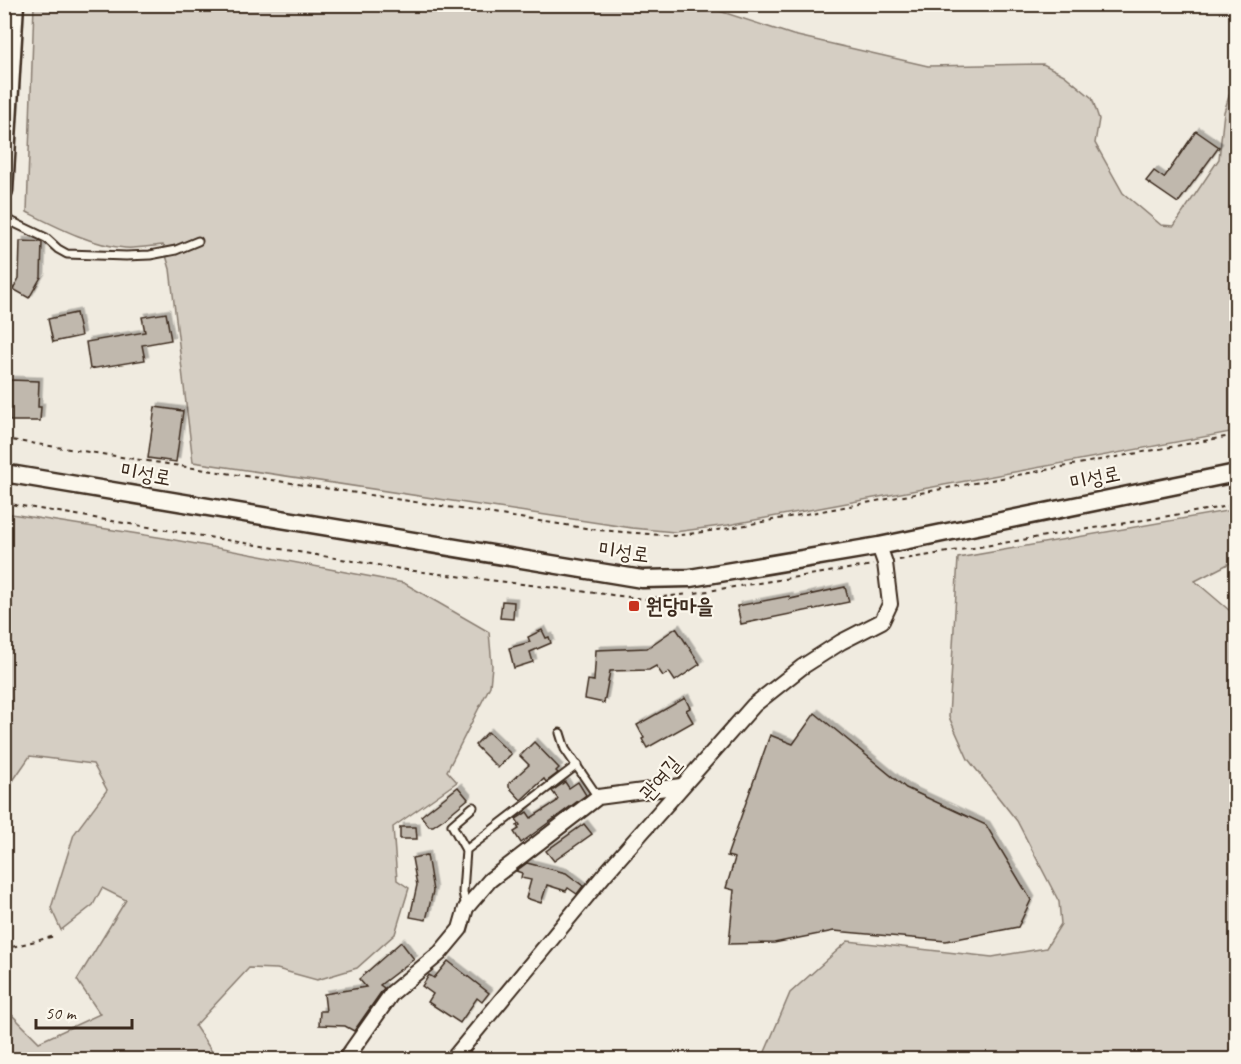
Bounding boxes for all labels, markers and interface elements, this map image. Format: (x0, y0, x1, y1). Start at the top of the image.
street label: 미성로 (119, 457, 173, 491)
street label: 미성로 (1067, 460, 1123, 496)
street label: 미성로 (597, 536, 651, 568)
place label: 원당마을 (646, 593, 714, 619)
marker: 원당마을 (627, 599, 641, 613)
street label: 관여길 (634, 750, 687, 806)
scale bar (36, 992, 132, 1030)
text: 50 m (45, 1002, 78, 1024)

